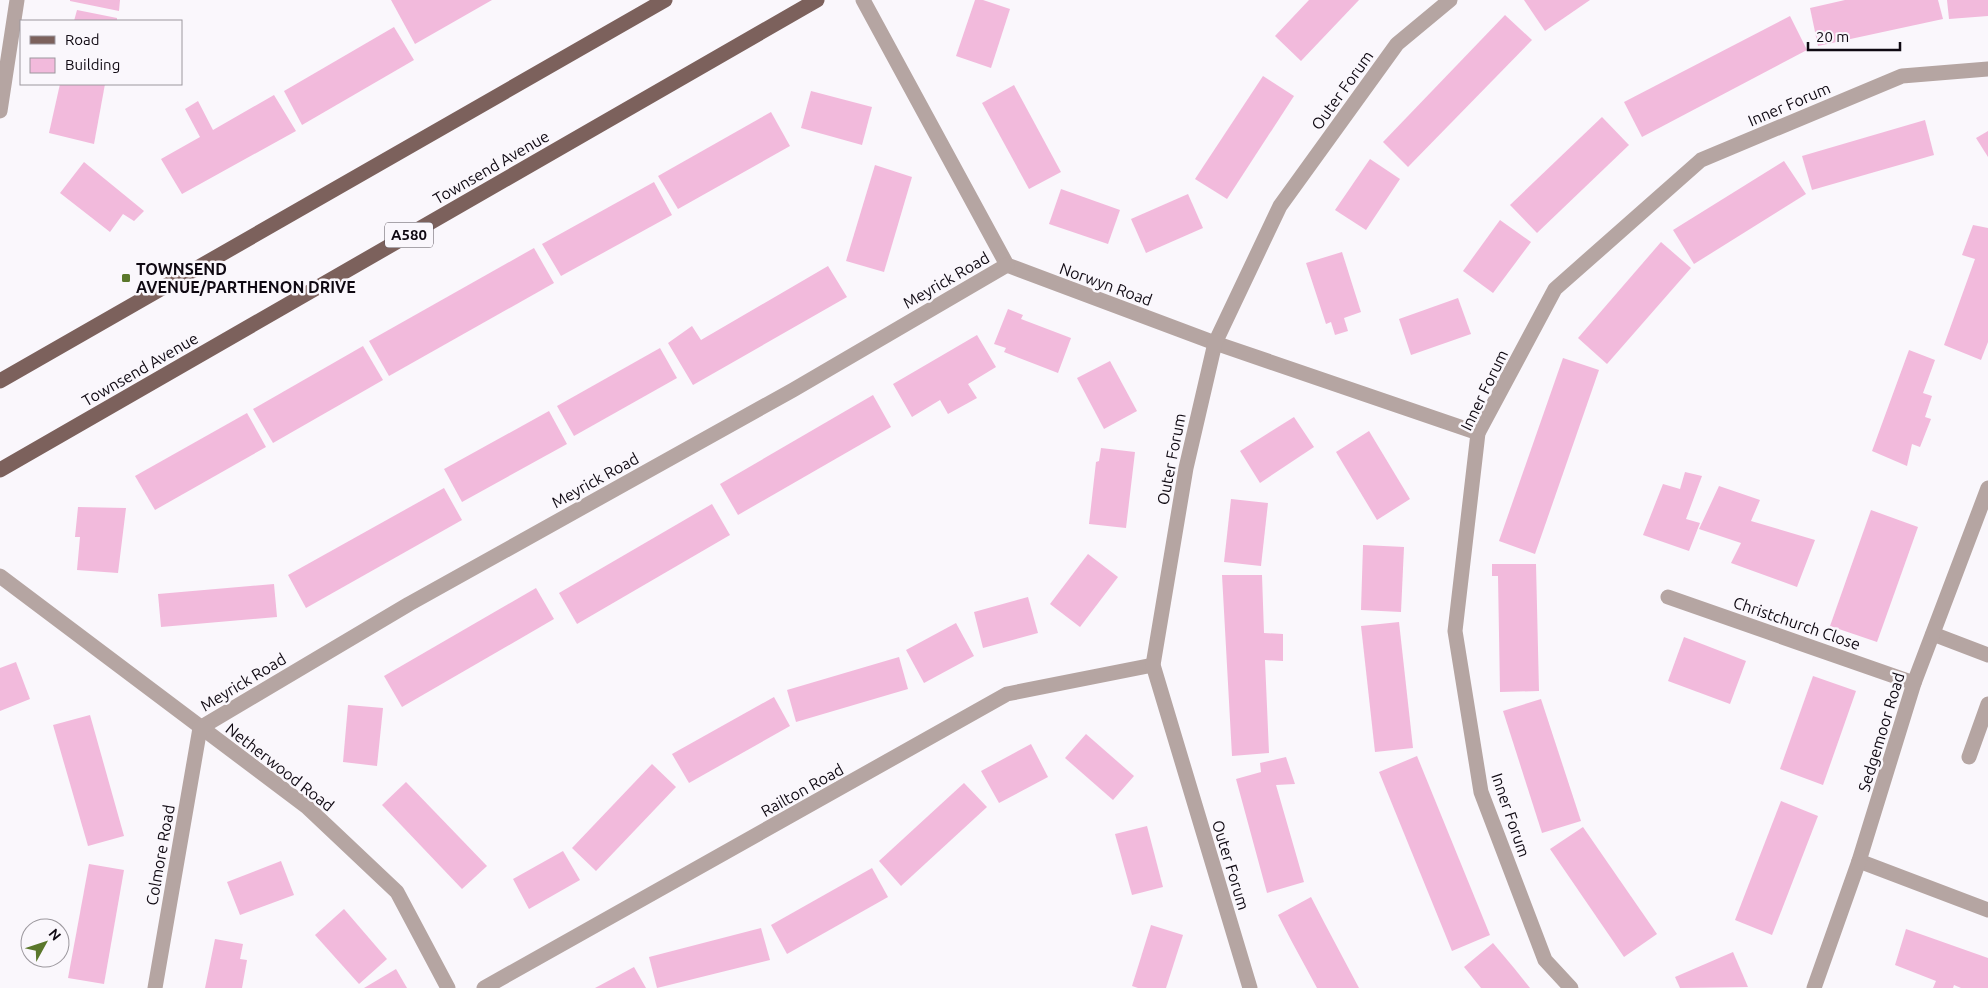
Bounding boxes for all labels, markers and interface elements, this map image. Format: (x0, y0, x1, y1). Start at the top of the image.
legend (20, 20, 182, 85)
scale bar (1808, 20, 1900, 52)
text: 20 m (1816, 28, 1849, 45)
text: Road (65, 31, 100, 48)
street label: Outer Forum (1307, 47, 1377, 133)
text: Building (65, 56, 120, 73)
street label: Inner Forum (1745, 79, 1833, 129)
street label: Townsend Avenue (430, 126, 552, 208)
road number: A580 (385, 222, 433, 248)
street label: Meyrick Road (900, 248, 992, 312)
street label: Norwyn Road (1057, 259, 1155, 309)
place label: TOWNSEND AVENUE/PARTHENON DRIVE (136, 260, 356, 296)
marker: TOWNSEND AVENUE/PARTHENON DRIVE (120, 272, 132, 284)
street label: Townsend Avenue (79, 328, 201, 410)
street label: Inner Forum (1457, 347, 1511, 433)
street label: Outer Forum (1153, 412, 1189, 506)
street label: Meyrick Road (548, 449, 642, 511)
street label: Christchurch Close (1731, 593, 1863, 653)
street label: Meyrick Road (197, 649, 289, 715)
street label: Sedgemoor Road (1854, 670, 1908, 794)
street label: Netherwood Road (222, 719, 338, 815)
street label: Railton Road (758, 760, 846, 820)
street label: Inner Forum (1488, 771, 1534, 859)
street label: Colmore Road (142, 803, 178, 907)
street label: Outer Forum (1209, 818, 1253, 912)
north arrow (20, 918, 70, 968)
text: N (45, 925, 64, 944)

